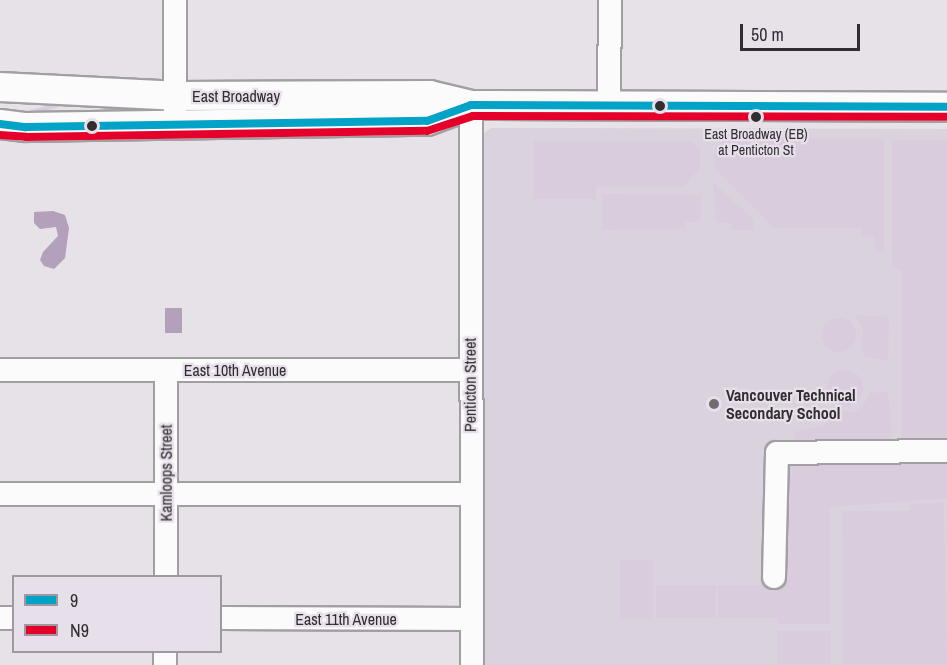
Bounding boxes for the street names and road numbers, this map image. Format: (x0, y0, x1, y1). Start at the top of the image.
street label: East Broadway (192, 86, 280, 106)
street label: Penticton Street (460, 338, 480, 432)
street label: East 10th Avenue (183, 360, 287, 380)
street label: Kamloops Street (156, 425, 176, 521)
street label: East 11th Avenue (295, 609, 397, 629)

